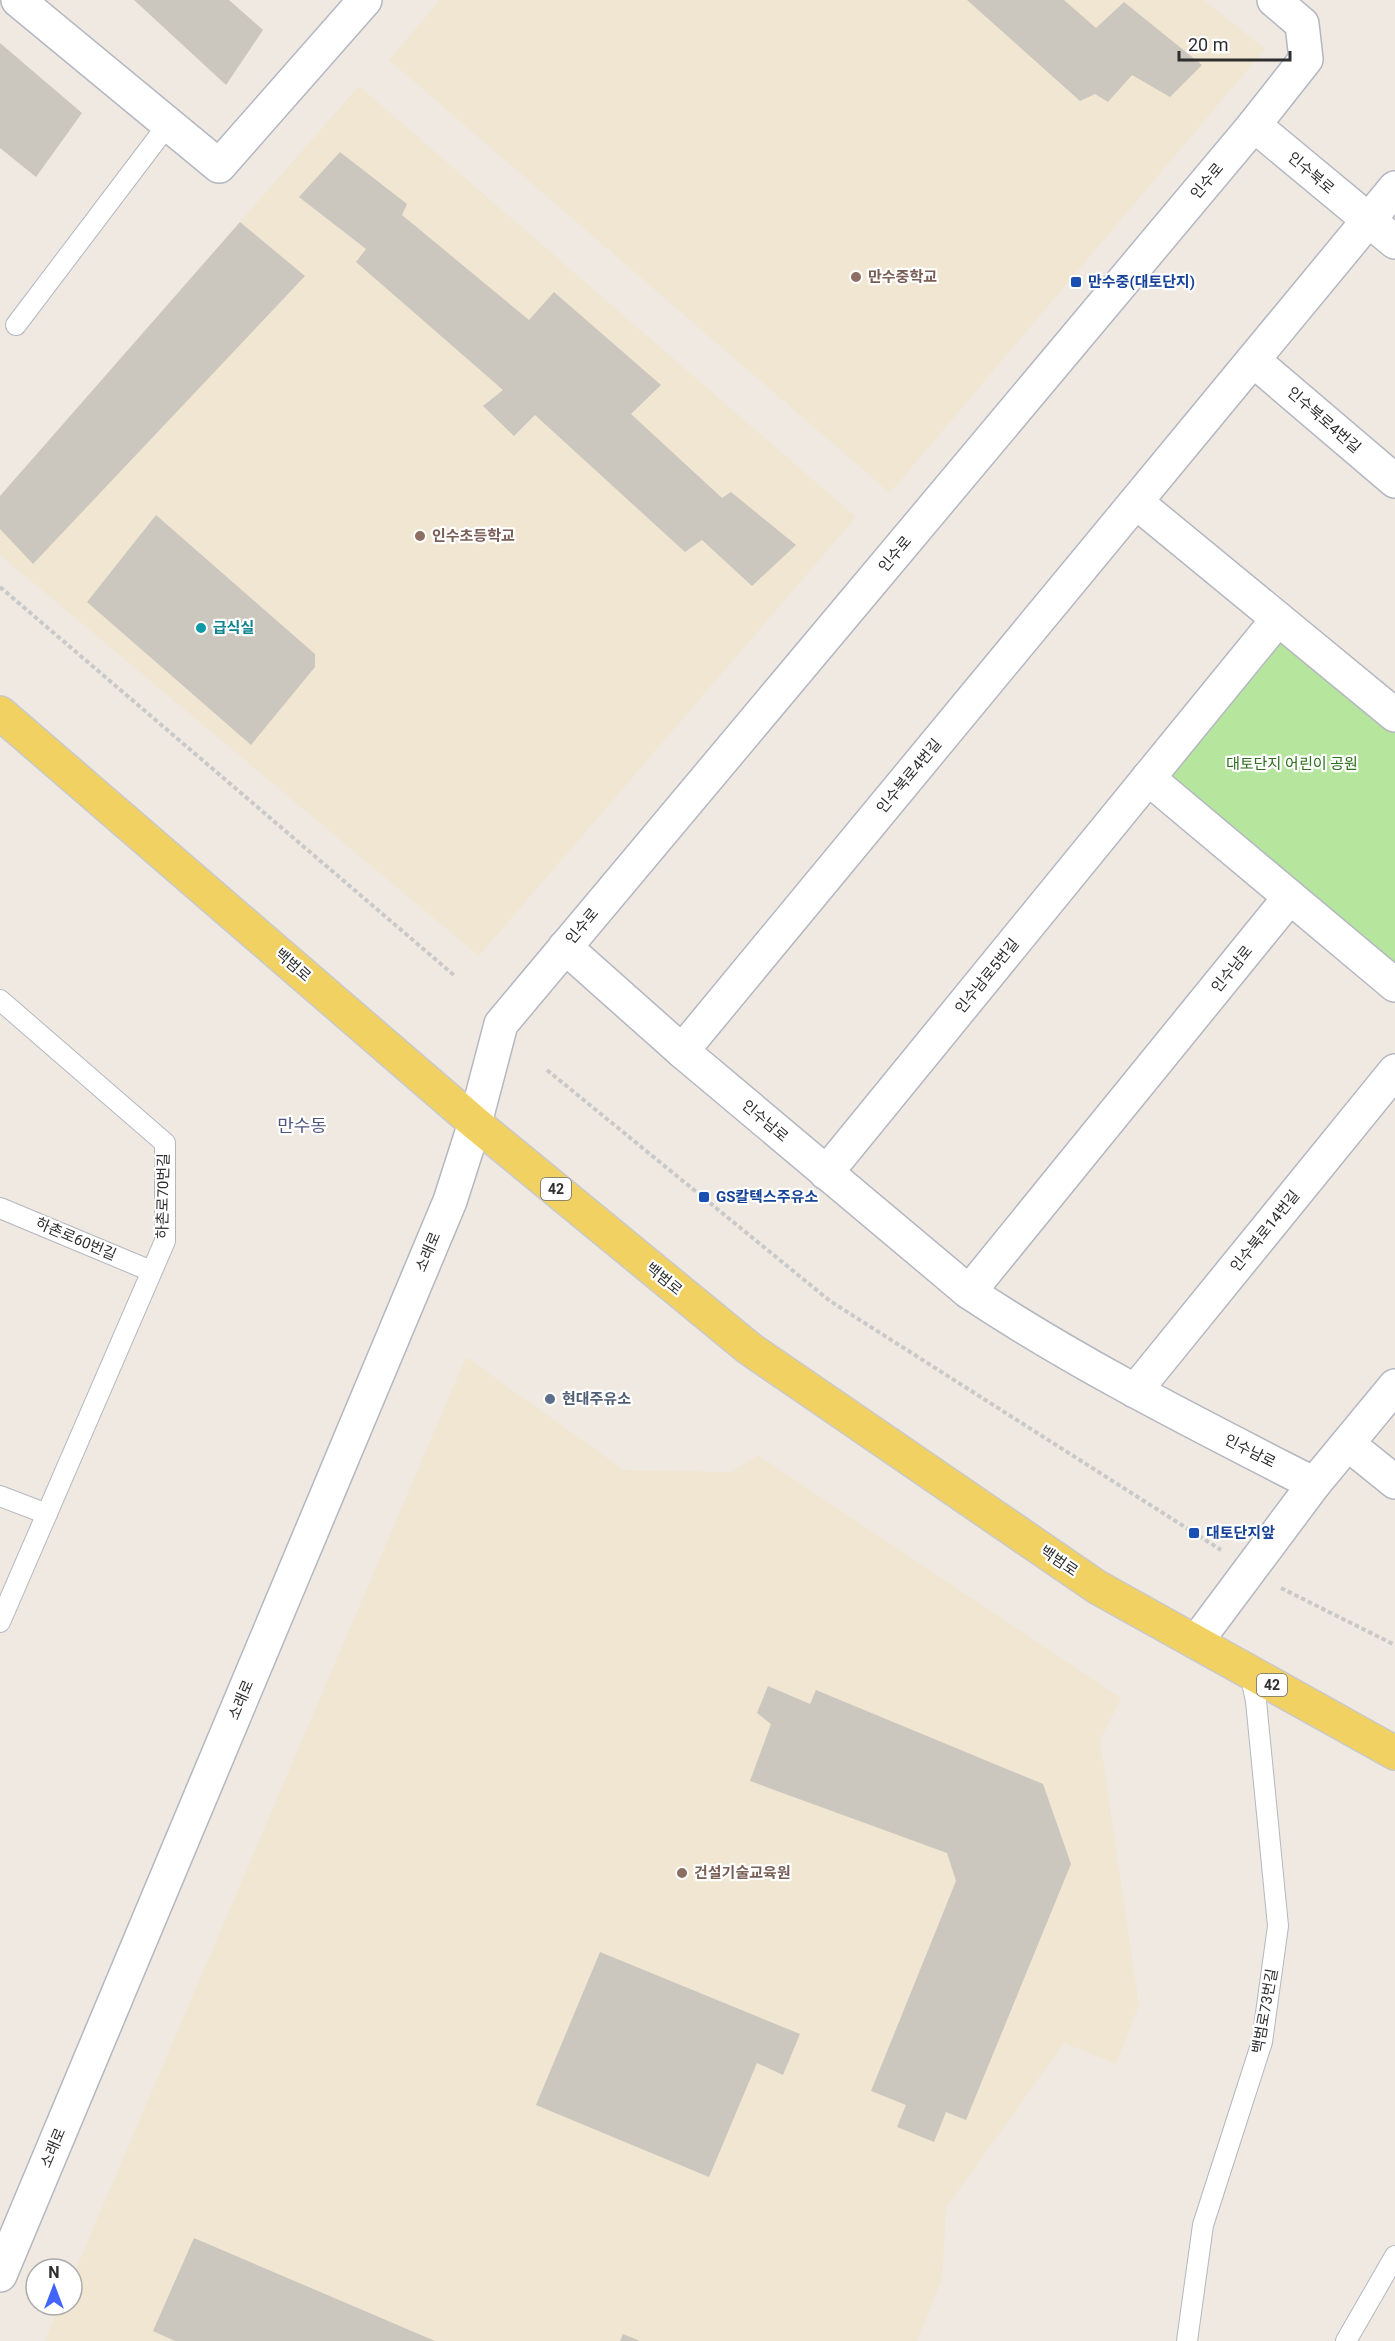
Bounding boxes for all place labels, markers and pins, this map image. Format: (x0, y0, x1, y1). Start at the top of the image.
place label: 만수중학교 (868, 268, 937, 286)
marker: 만수중학교 (849, 270, 863, 284)
place label: 만수중(대토단지) (1088, 273, 1195, 291)
marker: 만수중(대토단지) (1069, 275, 1083, 289)
place label: 인수초등학교 (432, 527, 515, 545)
marker: 인수초등학교 (413, 529, 427, 543)
place label: 급식실 (213, 619, 254, 637)
marker: 급식실 (194, 621, 208, 635)
place label: GS칼텍스주유소 (716, 1188, 818, 1206)
marker: GS칼텍스주유소 (697, 1190, 711, 1204)
place label: 현대주유소 (562, 1390, 631, 1408)
marker: 현대주유소 (543, 1392, 557, 1406)
place label: 대토단지앞 (1206, 1524, 1275, 1542)
marker: 대토단지앞 (1187, 1526, 1201, 1540)
place label: 건설기술교육원 (694, 1864, 791, 1882)
marker: 건설기술교육원 (675, 1866, 689, 1880)

